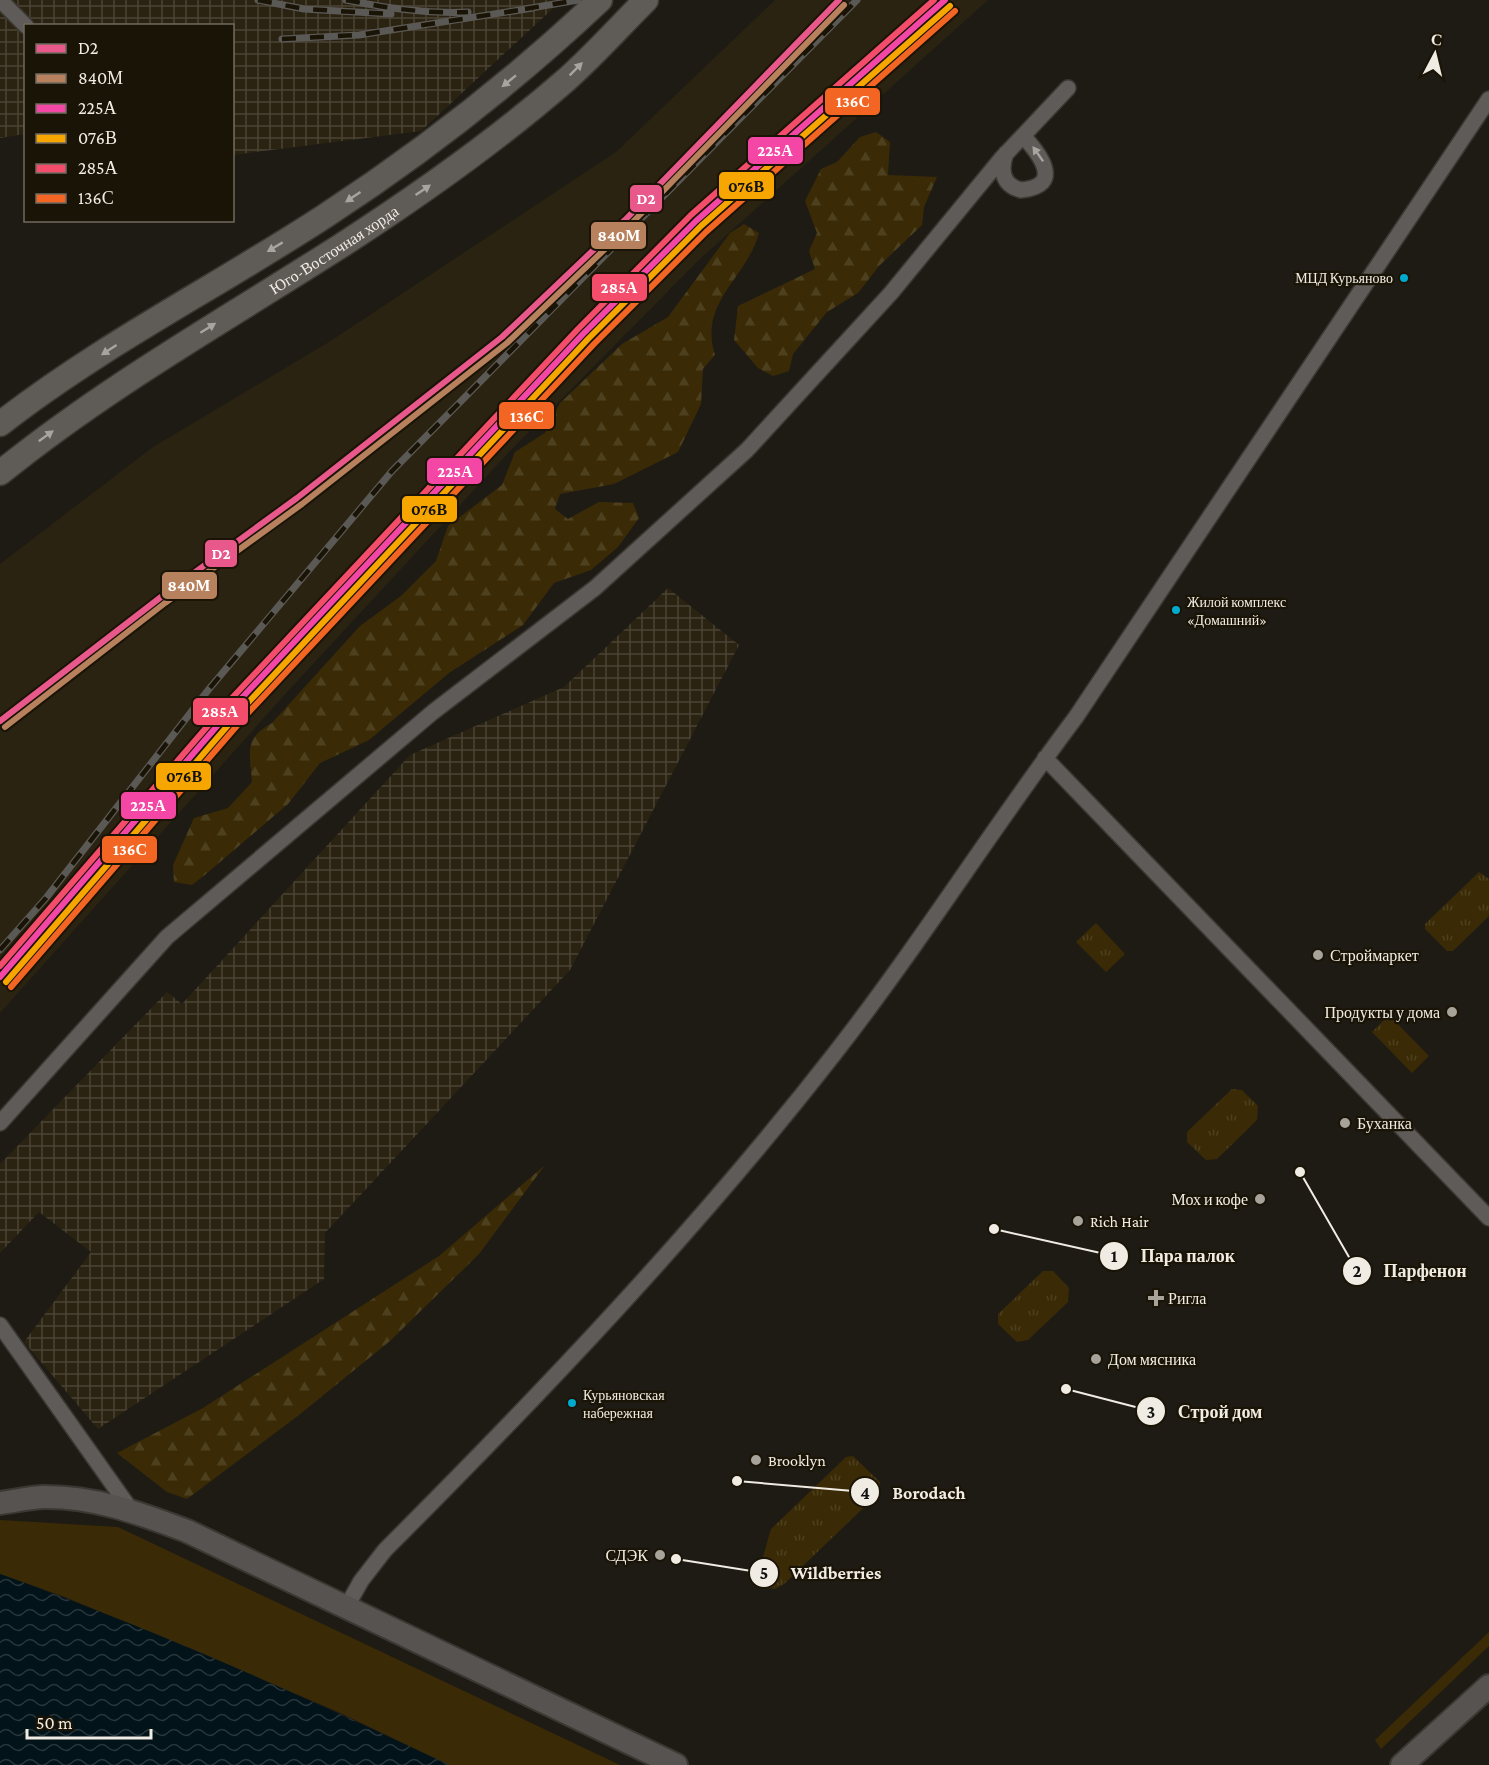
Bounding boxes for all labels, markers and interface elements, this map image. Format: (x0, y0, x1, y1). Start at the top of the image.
legend (24, 24, 234, 222)
north arrow (1405, 24, 1465, 84)
text: С (1430, 30, 1444, 49)
text: D2 (78, 38, 98, 58)
one-way arrow (568, 63, 582, 77)
text: 840М (78, 68, 123, 88)
one-way arrow (502, 74, 517, 87)
line badge: 136С (824, 87, 881, 116)
text: 136С (836, 93, 870, 110)
text: 225А (78, 98, 117, 118)
text: 076В (78, 128, 117, 148)
line badge: 225А (747, 136, 804, 165)
text: 225А (757, 142, 793, 159)
one-way arrow (1032, 147, 1044, 163)
text: 285А (78, 158, 118, 178)
line badge: 076В (718, 171, 775, 200)
text: 076В (728, 178, 764, 195)
line badge: D2 (629, 184, 663, 213)
one-way arrow (415, 185, 431, 196)
text: 136С (78, 188, 114, 208)
text: D2 (636, 190, 656, 207)
one-way arrow (345, 191, 361, 203)
street label: Юго-Восточная хорда (266, 202, 401, 297)
line badge: 840М (590, 221, 647, 250)
text: 840М (598, 227, 640, 244)
one-way arrow (266, 242, 283, 253)
place label: МЦД Курьяново (1295, 270, 1393, 286)
marker: МЦД Курьяново (1398, 272, 1410, 284)
line badge: 285А (591, 273, 648, 302)
text: 285А (601, 279, 638, 296)
one-way arrow (200, 322, 216, 333)
one-way arrow (101, 345, 117, 356)
line badge: 136С (498, 401, 555, 430)
text: 136С (510, 408, 544, 425)
one-way arrow (38, 431, 53, 443)
line badge: 225А (426, 457, 483, 485)
text: 225А (437, 463, 473, 480)
line badge: 076В (401, 495, 458, 523)
text: 076В (411, 501, 447, 518)
line badge: D2 (204, 539, 238, 568)
text: D2 (211, 545, 231, 562)
line badge: 840М (161, 571, 218, 600)
text: 840М (168, 577, 210, 594)
place label: Жилой комплекс «Домашний» (1187, 594, 1286, 628)
marker: Жилой комплекс «Домашний» (1170, 604, 1182, 616)
line badge: 285А (192, 697, 249, 726)
text: 285А (202, 703, 239, 720)
line badge: 076В (155, 762, 212, 791)
text: 076В (166, 768, 202, 785)
line badge: 225А (120, 791, 177, 820)
text: 225А (130, 797, 166, 814)
line badge: 136С (101, 835, 158, 864)
text: 136С (113, 841, 147, 858)
place label: Строймаркет (1330, 947, 1419, 965)
marker: Строймаркет (1311, 948, 1325, 962)
place label: Продукты у дома (1325, 1004, 1440, 1022)
marker: Продукты у дома (1445, 1005, 1459, 1019)
place label: Буханка (1357, 1115, 1412, 1133)
marker: Буханка (1338, 1116, 1352, 1130)
place label: Мох и кофе (1172, 1191, 1248, 1209)
marker: Мох и кофе (1253, 1192, 1267, 1206)
place label: Rich Hair (1090, 1213, 1149, 1230)
marker: Rich Hair (1071, 1214, 1085, 1228)
callout: Пара палок (1099, 1238, 1248, 1274)
text: 1 (1111, 1246, 1118, 1266)
text: Пара палок (1141, 1246, 1236, 1266)
callout: Парфенон (1342, 1253, 1479, 1289)
text: 2 (1352, 1261, 1362, 1281)
text: Парфенон (1383, 1261, 1467, 1281)
place label: Ригла (1168, 1290, 1206, 1307)
marker: Ригла (1149, 1291, 1163, 1305)
place label: Дом мясника (1108, 1351, 1196, 1369)
marker: Дом мясника (1089, 1352, 1103, 1366)
place label: Курьяновская набережная (583, 1387, 665, 1421)
callout: Строй дом (1136, 1393, 1275, 1429)
marker: Курьяновская набережная (566, 1397, 578, 1409)
text: 3 (1147, 1402, 1155, 1422)
text: Строй дом (1178, 1402, 1262, 1422)
place label: Brooklyn (768, 1452, 826, 1470)
marker: Brooklyn (749, 1453, 763, 1467)
callout: Borodach (850, 1474, 977, 1510)
text: 4 (860, 1483, 870, 1503)
text: Borodach (893, 1483, 966, 1503)
place label: СДЭК (606, 1547, 648, 1565)
marker: СДЭК (653, 1548, 667, 1562)
callout: Wildberries (749, 1555, 893, 1591)
text: 5 (760, 1563, 768, 1583)
text: Wildberries (790, 1563, 881, 1583)
scale bar (27, 1702, 152, 1740)
text: 50 m (36, 1713, 73, 1733)

